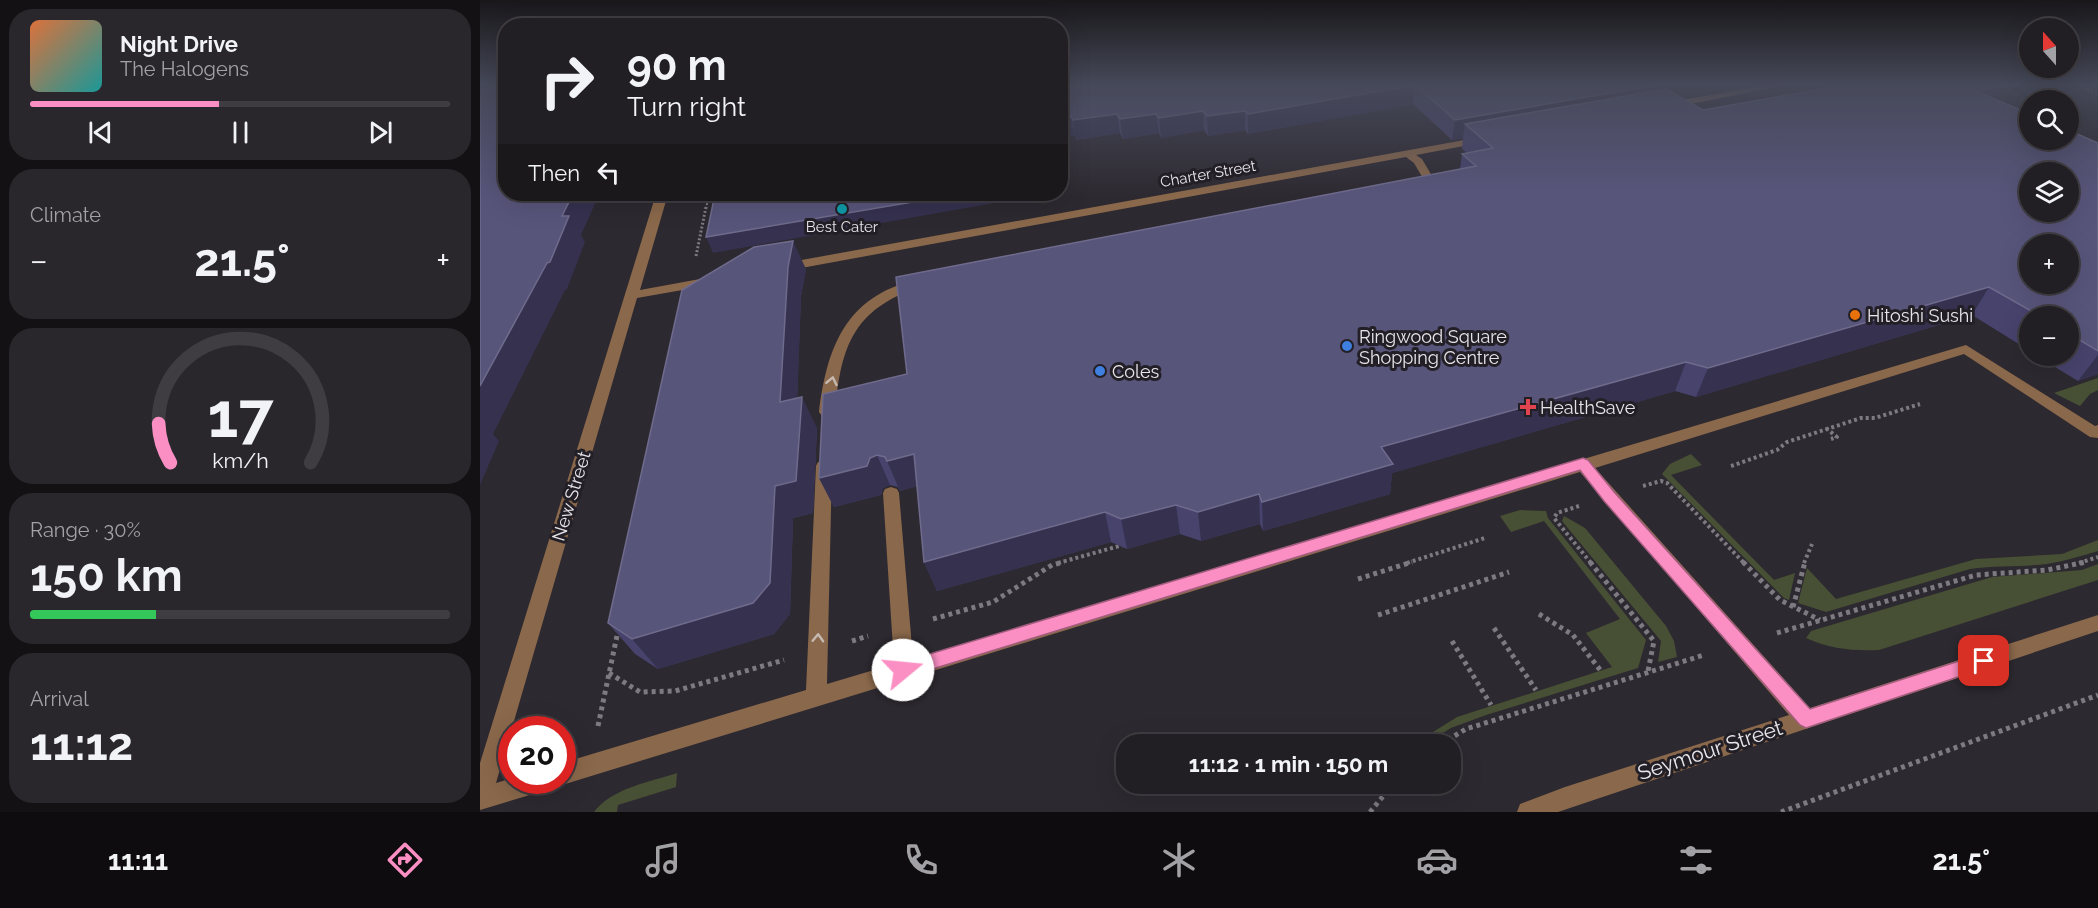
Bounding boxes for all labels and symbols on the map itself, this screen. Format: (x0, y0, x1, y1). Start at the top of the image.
north arrow (2019, 18, 2079, 78)
street label: Charter Street (1159, 157, 1257, 191)
marker: Best Cater (835, 202, 849, 216)
place label: Best Cater (806, 218, 879, 236)
place label: Hitoshi Sushi (1867, 305, 1973, 326)
marker: Hitoshi Sushi (1848, 308, 1862, 322)
place label: Ringwood Square Shopping Centre (1359, 326, 1507, 368)
marker: Ringwood Square Shopping Centre (1340, 339, 1354, 353)
place label: Coles (1112, 361, 1160, 382)
marker: Coles (1093, 364, 1107, 378)
one-way arrow (825, 376, 838, 386)
place label: HealthSave (1540, 397, 1636, 418)
marker: HealthSave (1521, 400, 1535, 414)
street label: New Street (547, 449, 595, 543)
one-way arrow (811, 634, 824, 643)
pin (1958, 635, 2009, 686)
position arrow (871, 638, 935, 702)
street label: Seymour Street (1634, 715, 1786, 785)
speed limit sign: 20 (498, 716, 576, 794)

